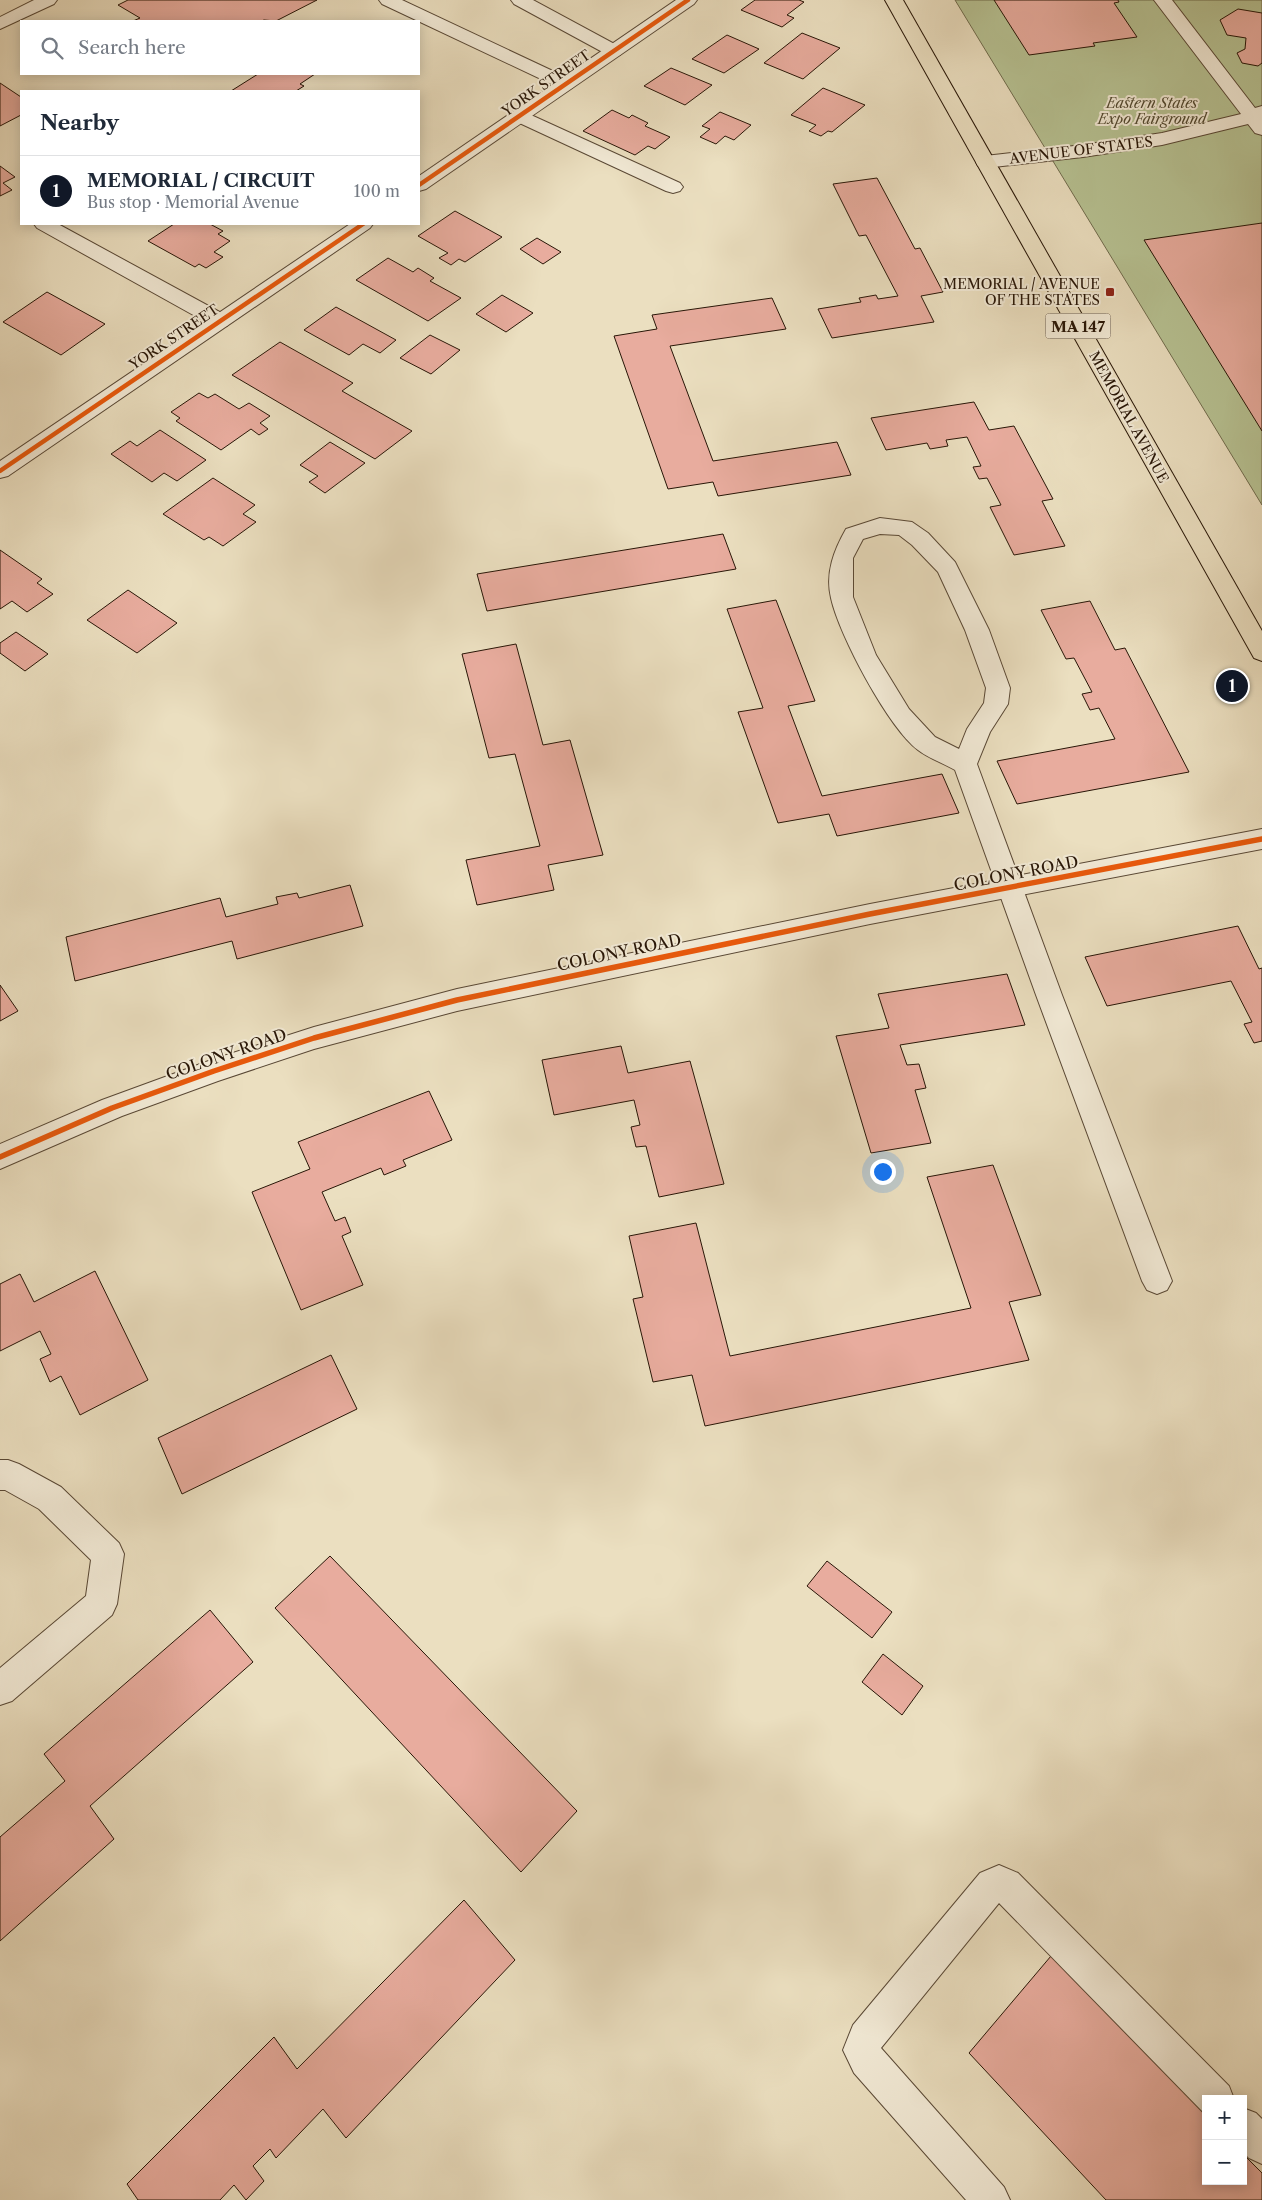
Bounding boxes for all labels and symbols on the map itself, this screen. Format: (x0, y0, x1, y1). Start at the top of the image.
street label: YORK STREET (497, 45, 594, 121)
park label: Eastern States Expo Fairground (1097, 94, 1208, 128)
street label: AVENUE OF STATES (1007, 132, 1154, 168)
place label: MEMORIAL / AVENUE OF THE STATES (943, 275, 1100, 309)
marker: MEMORIAL / AVENUE OF THE STATES (1104, 286, 1116, 298)
street label: YORK STREET (125, 300, 223, 374)
road number: MA 147 (1046, 314, 1110, 338)
street label: MEMORIAL AVENUE (1085, 348, 1173, 486)
pin: 1 (1216, 667, 1248, 705)
street label: COLONY ROAD (952, 851, 1080, 895)
street label: COLONY ROAD (555, 929, 683, 975)
street label: COLONY ROAD (163, 1024, 289, 1084)
your location (870, 1159, 896, 1185)

